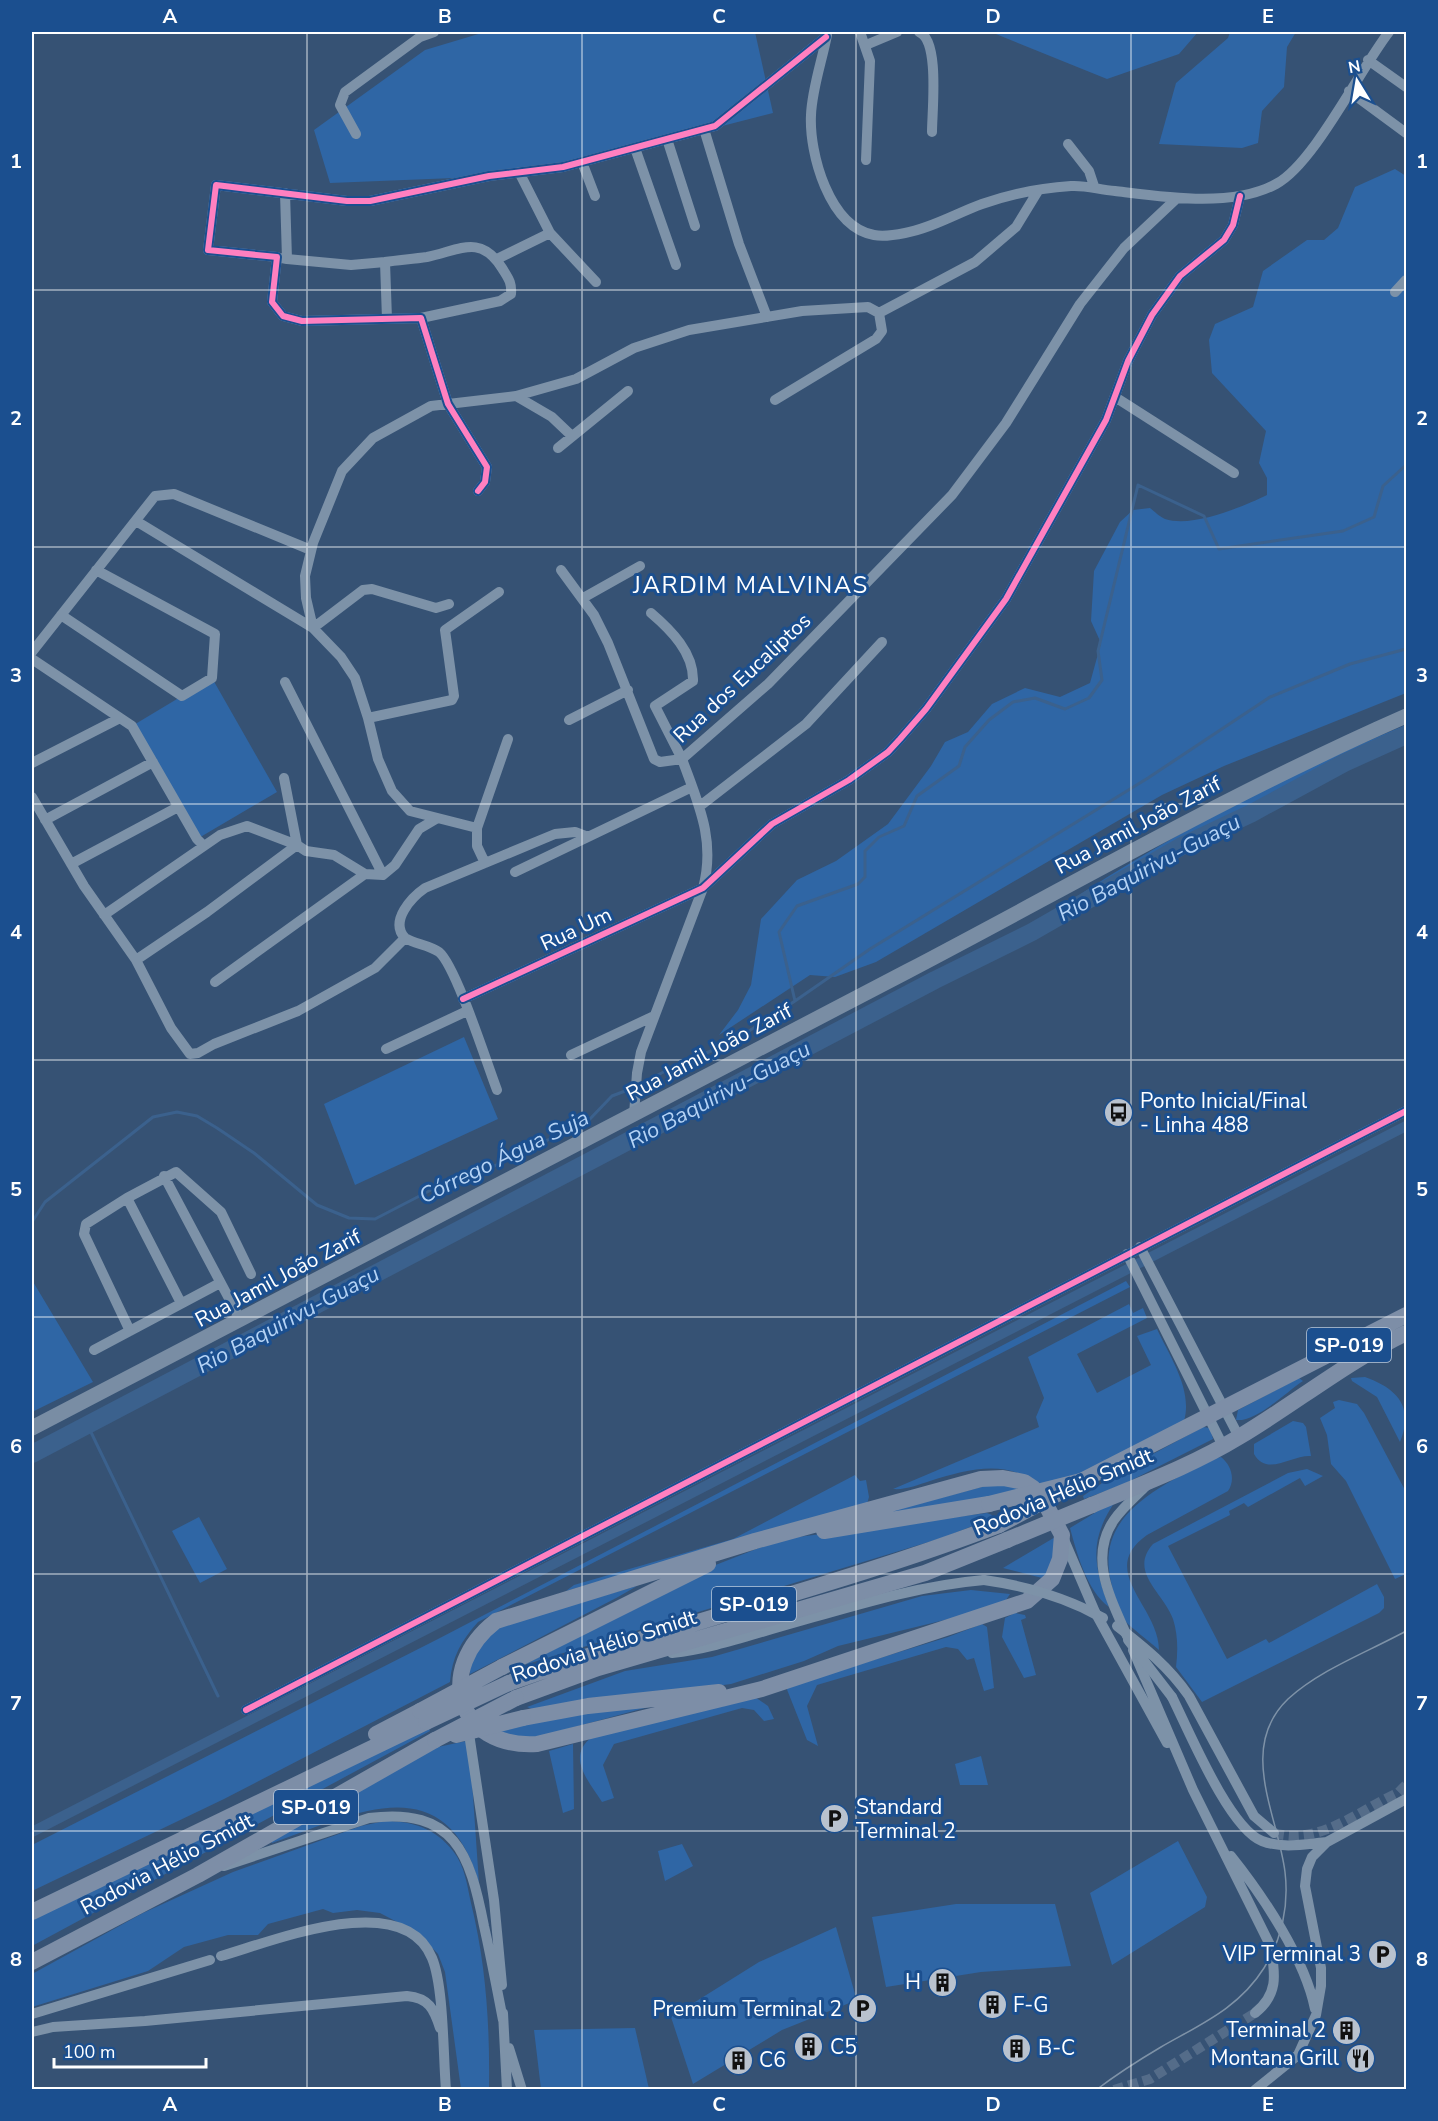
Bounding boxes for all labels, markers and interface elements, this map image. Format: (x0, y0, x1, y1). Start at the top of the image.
text: A (163, 3, 178, 30)
text: B (438, 3, 452, 30)
text: C (712, 3, 726, 30)
text: D (985, 3, 1001, 30)
text: E (1262, 3, 1274, 30)
north arrow (1327, 51, 1387, 111)
text: N (1346, 55, 1362, 79)
text: 1 (10, 148, 22, 175)
text: 1 (1416, 148, 1428, 175)
text: 2 (10, 405, 22, 432)
text: 2 (1416, 405, 1428, 432)
district label: JARDIM MALVINAS (632, 569, 869, 601)
street label: Rua dos Eucaliptos (667, 607, 817, 749)
text: 3 (10, 662, 22, 689)
text: 3 (1416, 662, 1428, 689)
street label: Rua Jamil João Zarif (1050, 769, 1227, 881)
water label: Rio Baquirivu-Guaçu (1052, 807, 1246, 929)
street label: Rua Um (536, 900, 616, 958)
text: 4 (10, 919, 22, 946)
text: 4 (1416, 919, 1428, 946)
street label: Rua Jamil João Zarif (621, 996, 798, 1108)
water label: Rio Baquirivu-Guaçu (622, 1034, 816, 1156)
place label: Ponto Inicial/Final - Linha 488 (1140, 1087, 1308, 1139)
bus stop icon: Ponto Inicial/Final - Linha 488 (1103, 1097, 1135, 1129)
water label: Córrego Água Suja (414, 1103, 594, 1211)
text: 5 (10, 1176, 22, 1203)
text: 5 (1416, 1176, 1428, 1203)
street label: Rua Jamil João Zarif (190, 1222, 367, 1334)
water label: Rio Baquirivu-Guaçu (191, 1259, 385, 1381)
road number: SP-019 (1307, 1328, 1391, 1362)
text: 6 (10, 1433, 22, 1460)
text: 6 (1416, 1433, 1428, 1460)
street label: Rodovia Hélio Smidt (969, 1441, 1157, 1542)
road number: SP-019 (712, 1587, 796, 1621)
street label: Rodovia Hélio Smidt (508, 1603, 700, 1689)
text: 7 (10, 1690, 22, 1717)
text: 7 (1416, 1690, 1428, 1717)
road number: SP-019 (274, 1790, 358, 1824)
place label: Standard Terminal 2 (856, 1793, 956, 1845)
parking icon: Standard Terminal 2 (819, 1803, 851, 1835)
street label: Rodovia Hélio Smidt (76, 1806, 259, 1921)
parking icon: VIP Terminal 3 (1366, 1938, 1398, 1970)
place label: VIP Terminal 3 (1222, 1940, 1361, 1968)
text: 8 (10, 1946, 22, 1973)
text: 8 (1416, 1946, 1428, 1973)
building icon: H (926, 1966, 958, 1998)
place label: H (905, 1968, 921, 1996)
building icon: F-G (976, 1989, 1008, 2021)
place label: F-G (1013, 1991, 1049, 2019)
parking icon: Premium Terminal 2 (847, 1993, 879, 2025)
place label: Premium Terminal 2 (653, 1995, 842, 2023)
building icon: Terminal 2 (1331, 2014, 1363, 2046)
place label: Terminal 2 (1226, 2016, 1326, 2044)
scale bar (54, 2031, 206, 2069)
building icon: C5 (793, 2031, 825, 2063)
building icon: B-C (1001, 2032, 1033, 2064)
place label: C5 (830, 2033, 857, 2061)
place label: B-C (1038, 2034, 1075, 2062)
text: 100 m (63, 2040, 115, 2064)
restaurant icon: Montana Grill (1344, 2042, 1376, 2074)
building icon: C6 (722, 2044, 754, 2076)
place label: Montana Grill (1210, 2044, 1340, 2072)
place label: C6 (759, 2046, 786, 2074)
text: A (163, 2091, 178, 2118)
text: B (438, 2091, 452, 2118)
text: C (712, 2091, 726, 2118)
text: D (985, 2091, 1001, 2118)
text: E (1262, 2091, 1274, 2118)

